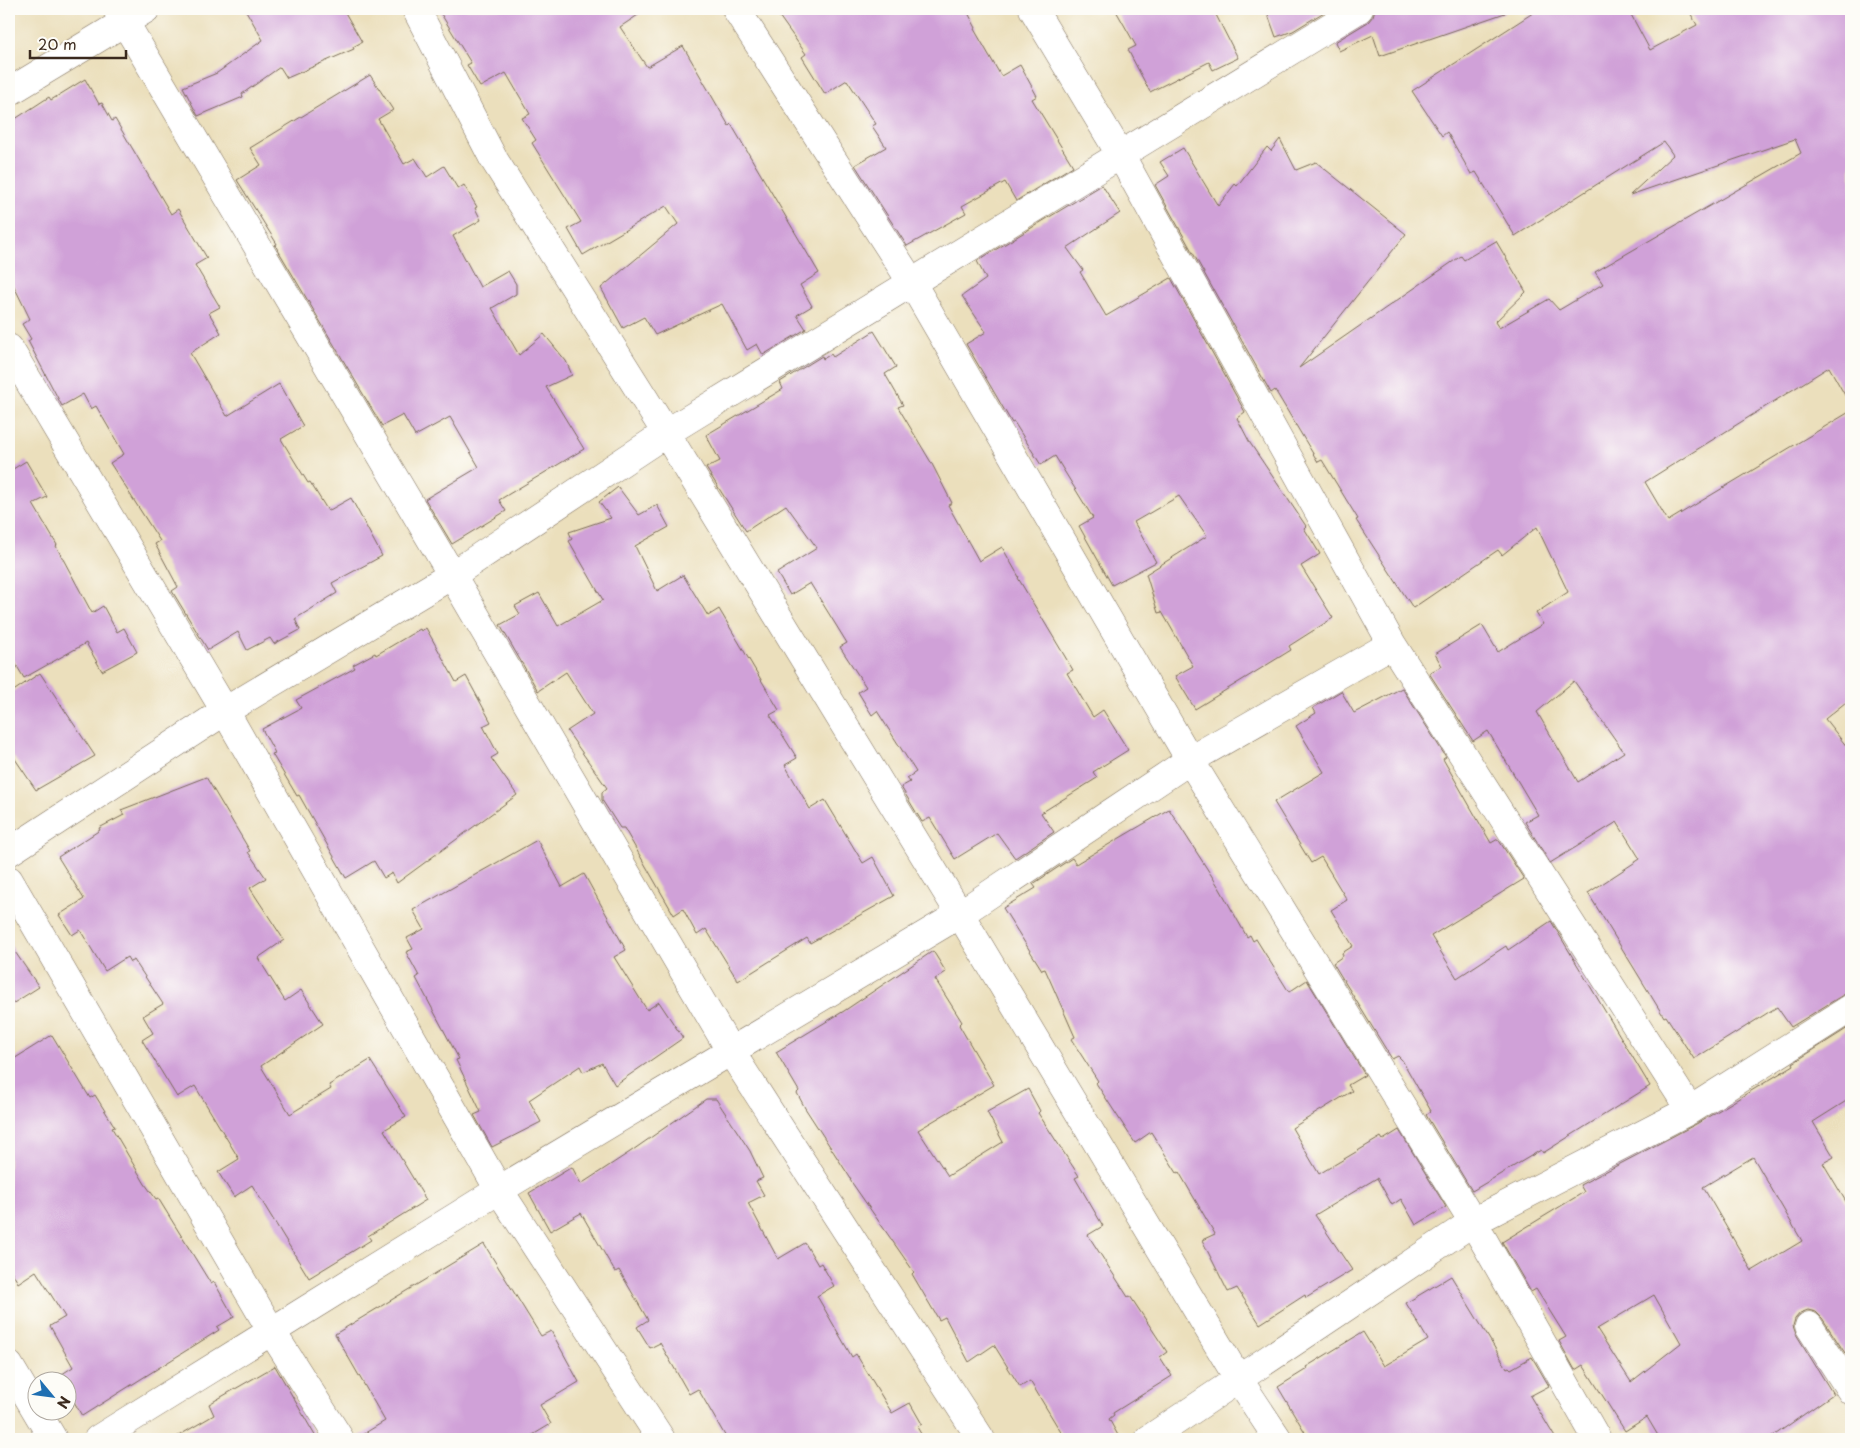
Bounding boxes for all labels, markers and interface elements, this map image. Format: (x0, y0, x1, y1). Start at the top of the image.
scale bar (30, 28, 126, 60)
text: 20 m (38, 32, 77, 55)
north arrow (28, 1370, 78, 1420)
text: N (52, 1393, 76, 1412)

